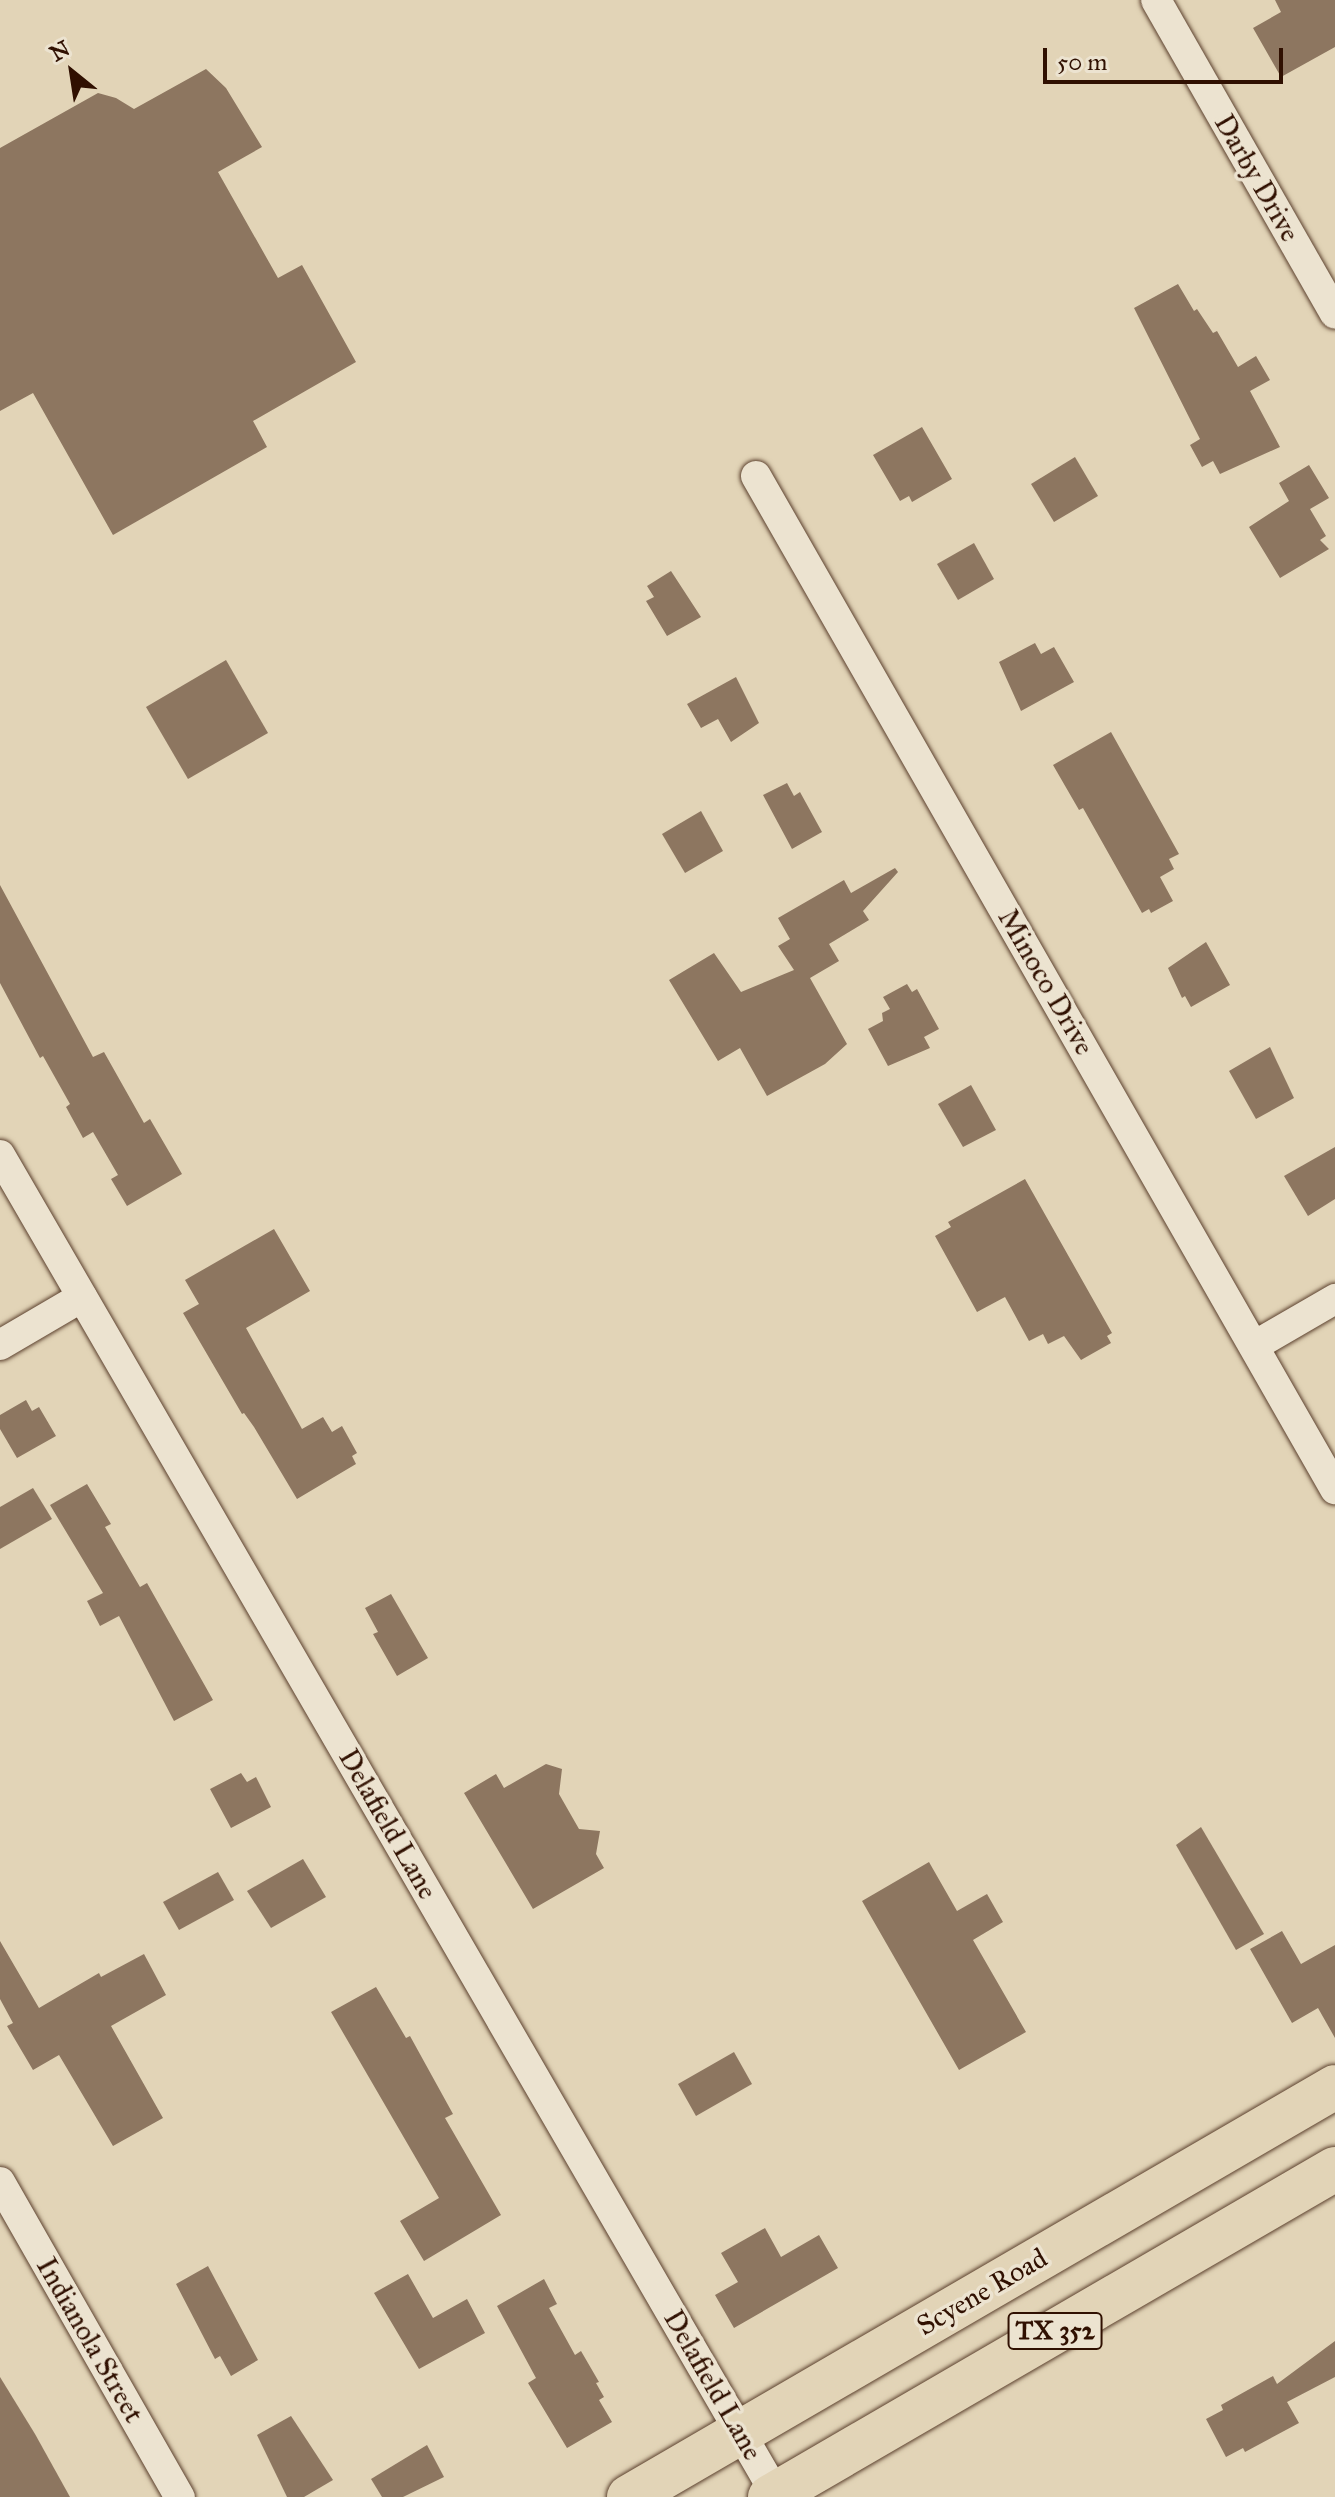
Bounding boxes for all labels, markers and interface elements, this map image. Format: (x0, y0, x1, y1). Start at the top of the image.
north arrow (32, 32, 112, 112)
scale bar (1047, 32, 1287, 82)
text: N (45, 34, 75, 67)
text: 50 m (1057, 47, 1107, 77)
street label: Darby Drive (1207, 108, 1307, 248)
street label: Minoco Drive (991, 903, 1101, 1061)
street label: Delafield Lane (331, 1743, 445, 1905)
street label: Scyene Road (911, 2241, 1053, 2343)
street label: Indianola Street (29, 2251, 151, 2429)
street label: Delafield Lane (656, 2304, 770, 2466)
road number: TX 352 (1007, 2309, 1103, 2353)

